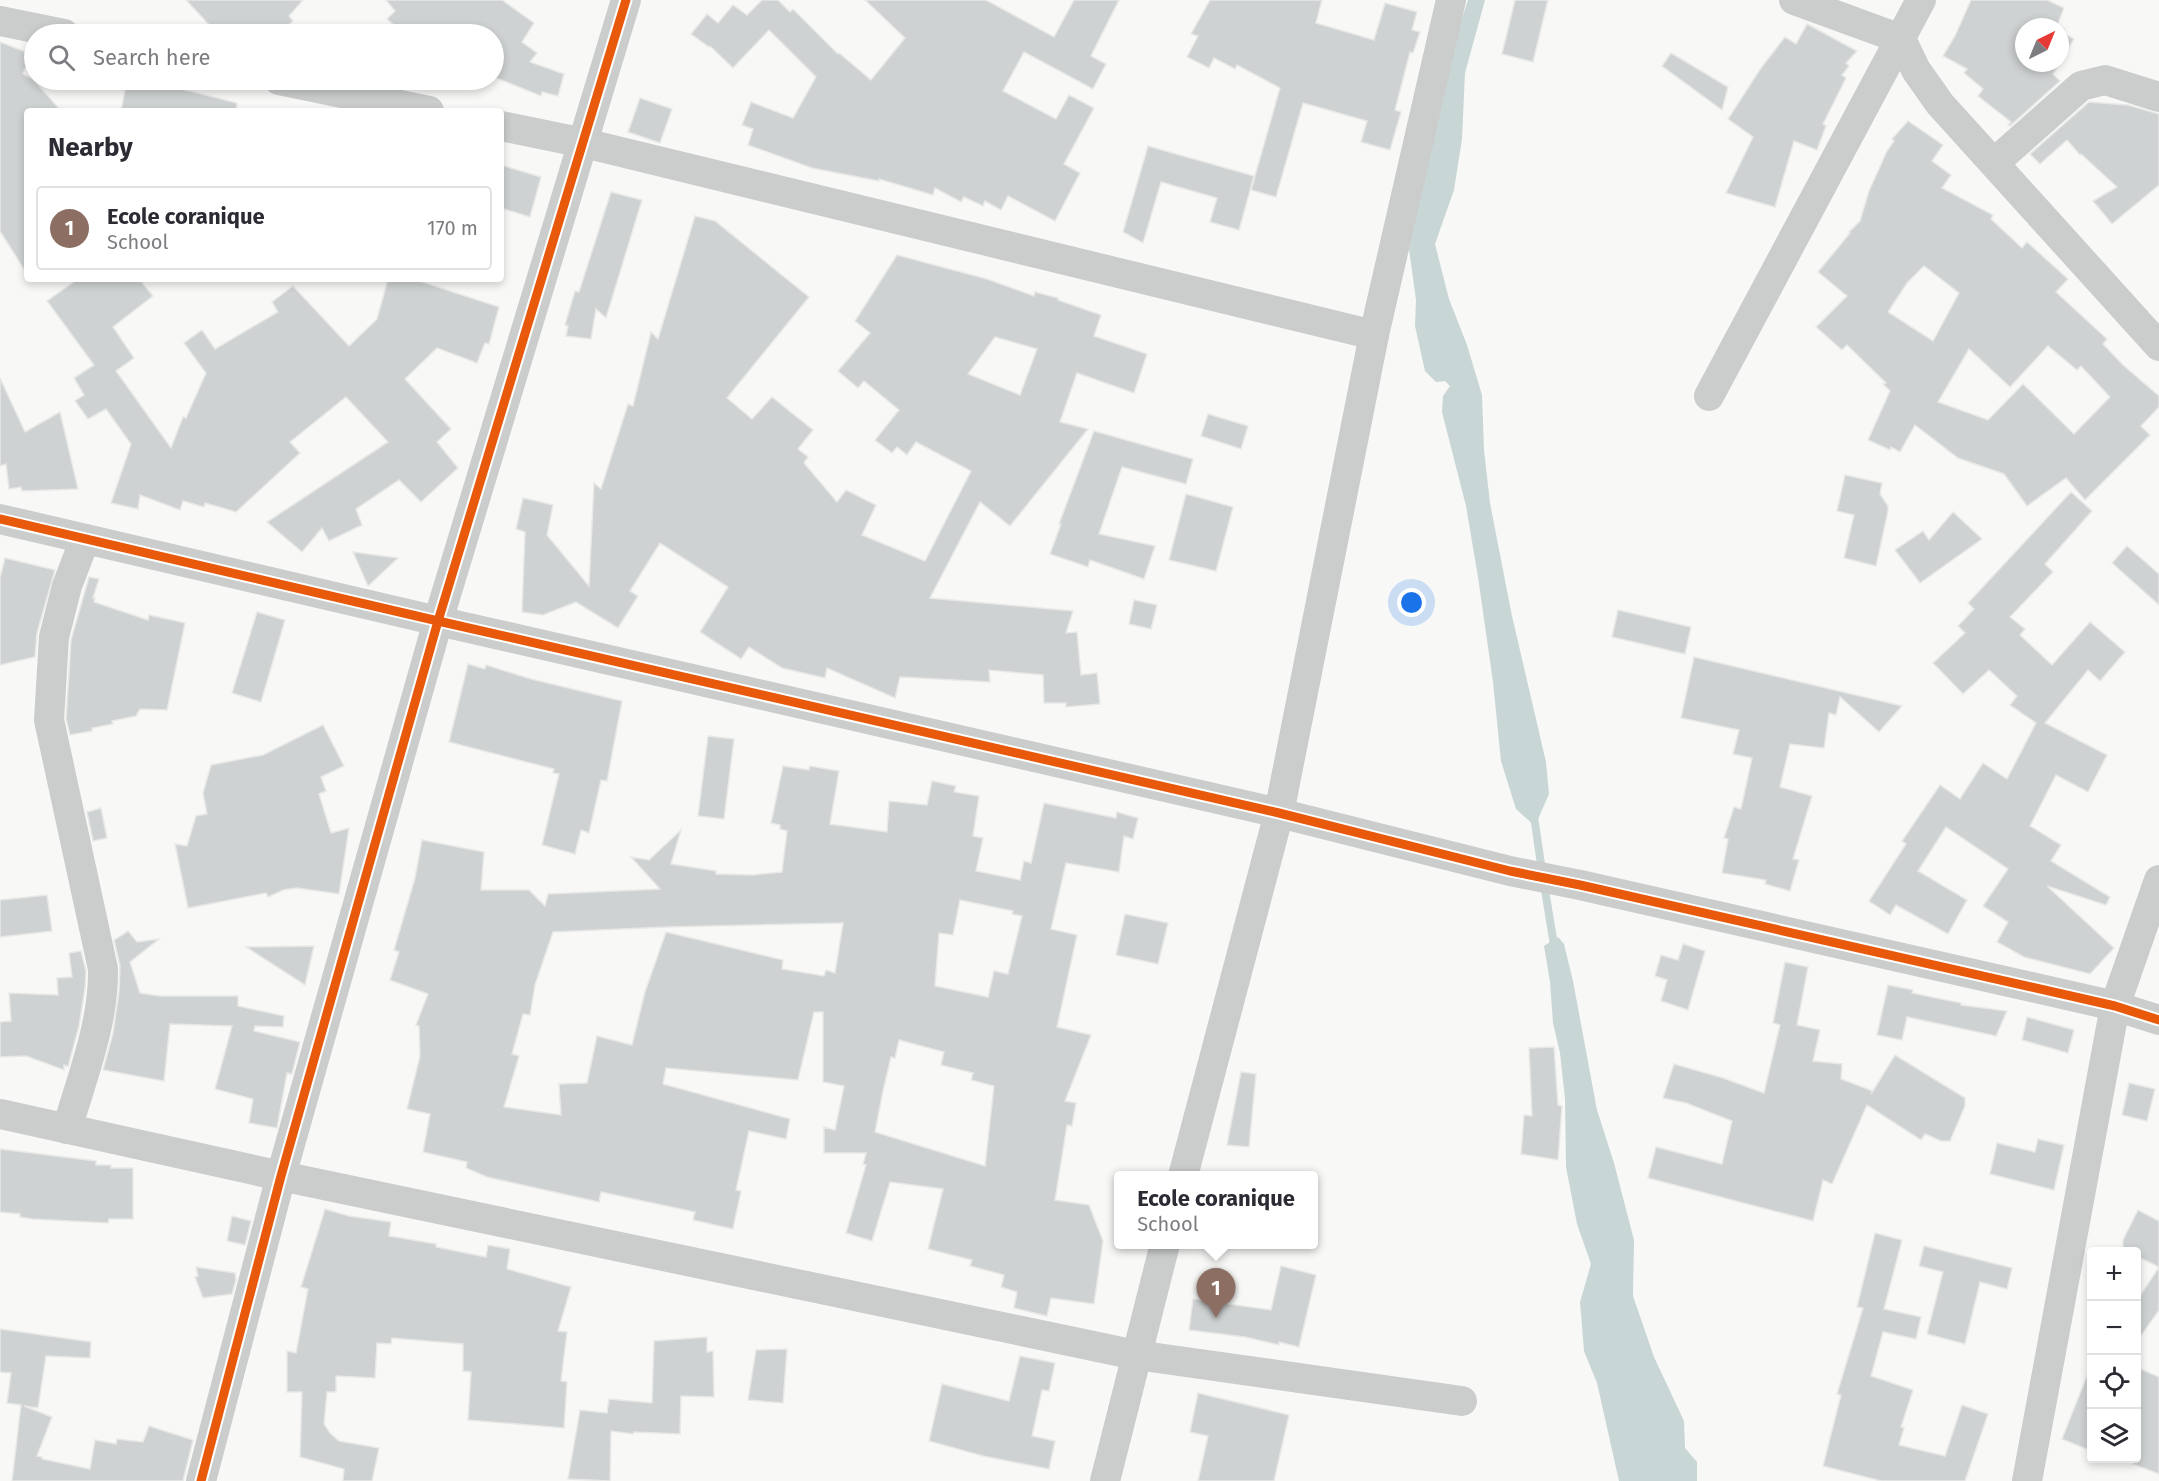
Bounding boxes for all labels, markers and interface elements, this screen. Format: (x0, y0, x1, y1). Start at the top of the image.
north arrow (2015, 18, 2069, 72)
search box (24, 24, 504, 90)
icon: search (45, 41, 78, 74)
text: Search here (93, 44, 211, 71)
text: Nearby (48, 132, 133, 163)
text: Ecole coranique (107, 203, 265, 230)
text: 1 (65, 216, 74, 240)
text: 170 m (427, 216, 478, 240)
text: School (107, 230, 168, 254)
your location (1397, 588, 1426, 617)
popup (1114, 1171, 1318, 1249)
text: Ecole coranique (1137, 1185, 1295, 1212)
text: School (1137, 1212, 1199, 1236)
map controls (2087, 1247, 2141, 1463)
button: + (2087, 1247, 2141, 1301)
pin: 1 (1196, 1268, 1236, 1318)
button: − (2087, 1301, 2141, 1355)
button: locate (2087, 1355, 2141, 1409)
button: layers (2087, 1409, 2141, 1463)

